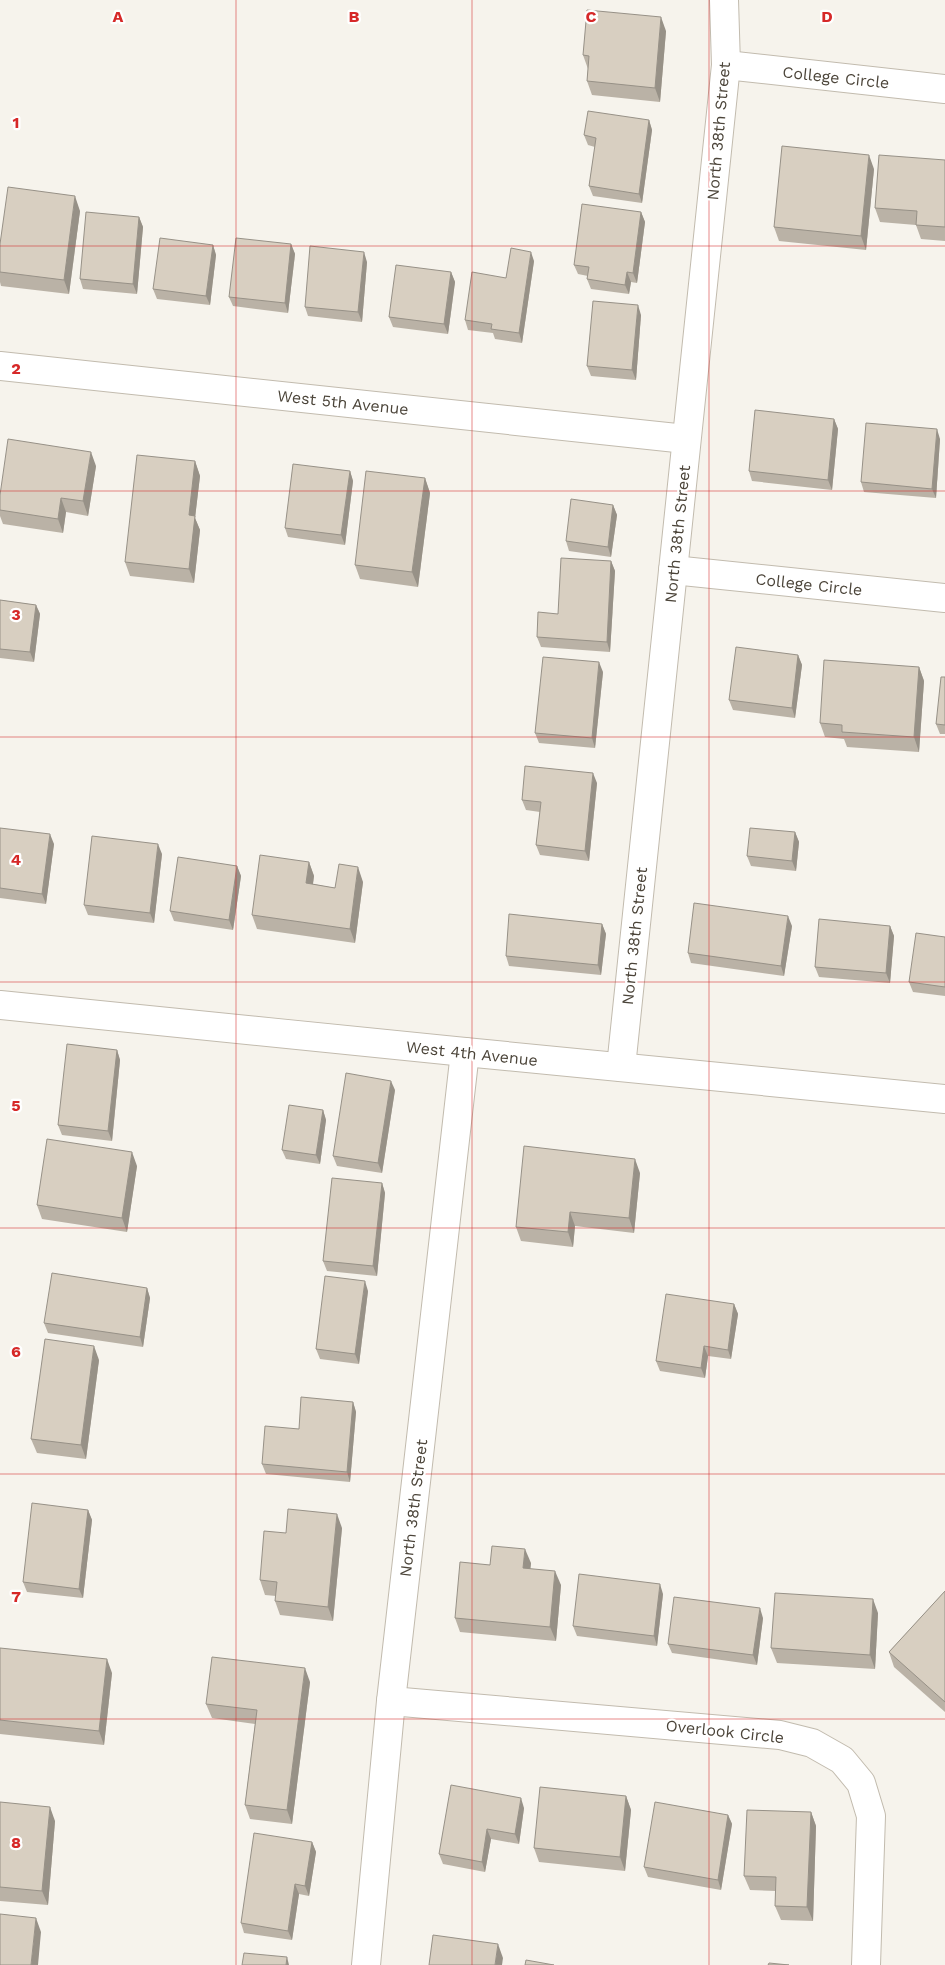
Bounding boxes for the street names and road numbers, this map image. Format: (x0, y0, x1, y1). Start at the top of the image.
street label: North 38th Street (703, 61, 734, 201)
street label: College Circle (782, 62, 890, 93)
street label: West 5th Avenue (276, 386, 410, 419)
street label: North 38th Street (661, 464, 694, 604)
street label: College Circle (755, 569, 863, 600)
street label: North 38th Street (618, 866, 651, 1006)
street label: West 4th Avenue (405, 1037, 539, 1070)
street label: North 38th Street (396, 1438, 431, 1578)
street label: Overlook Circle (665, 1716, 785, 1747)

